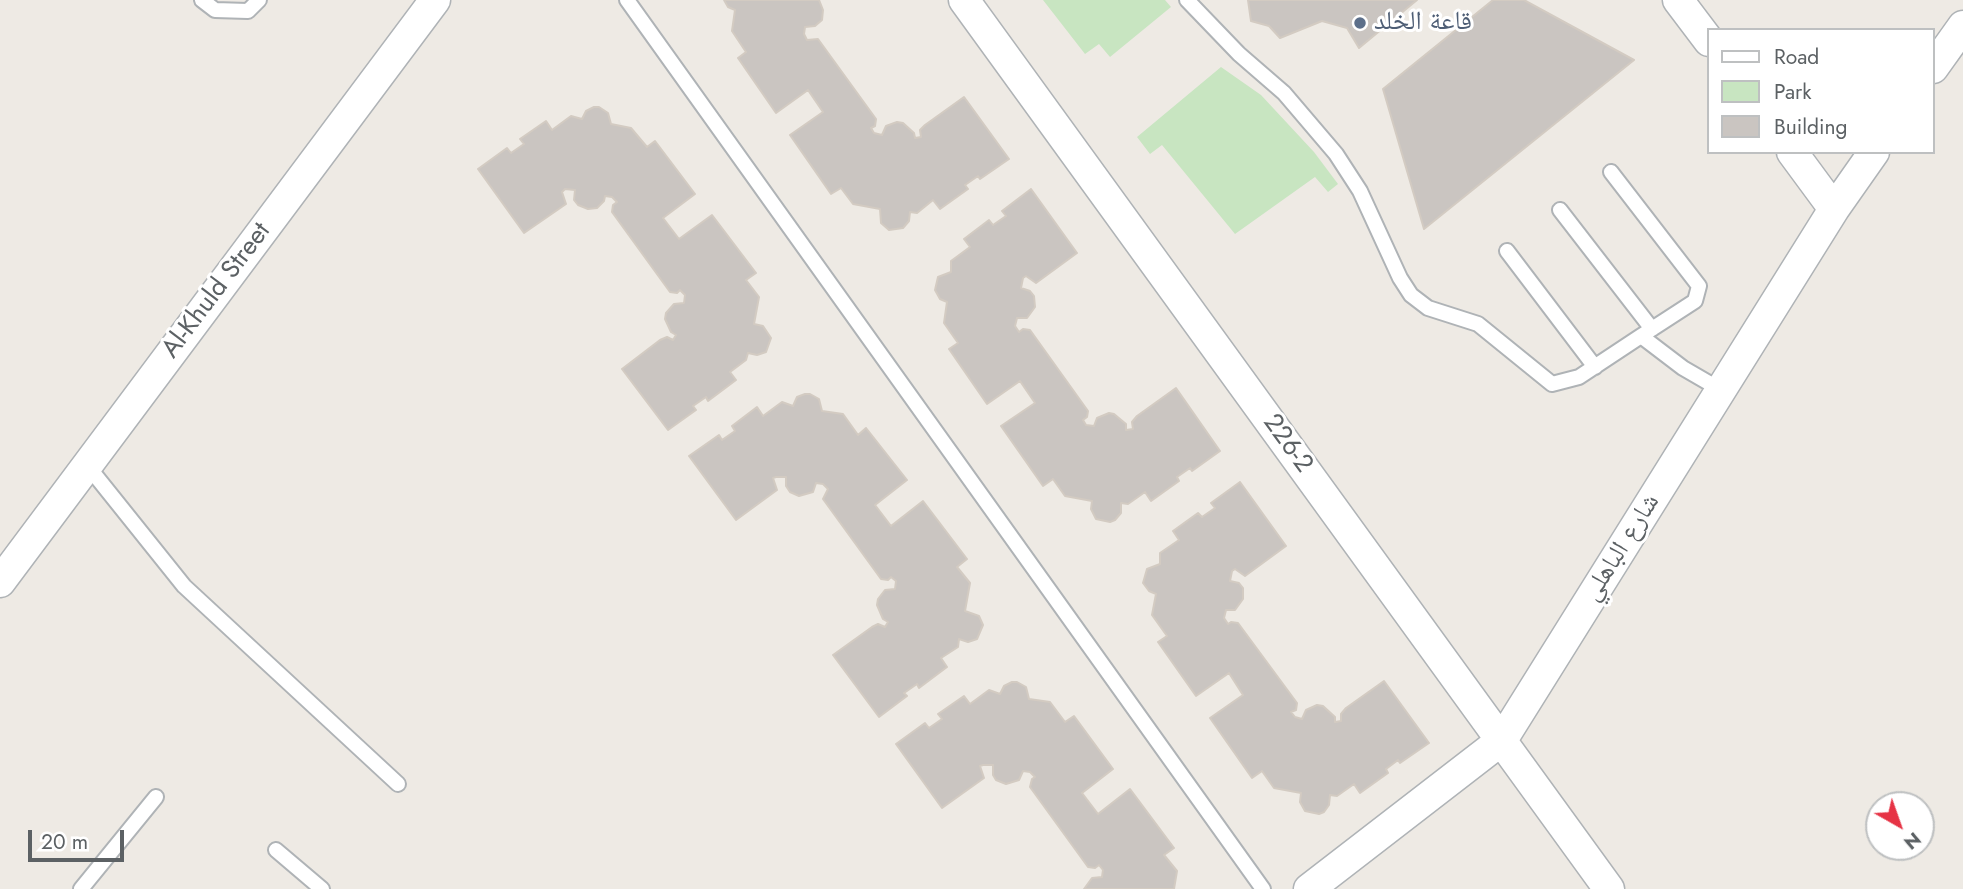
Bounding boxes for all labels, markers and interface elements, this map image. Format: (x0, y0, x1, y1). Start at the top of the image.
place label: قاعة الخلد (1374, 7, 1472, 39)
marker: قاعة الخلد (1352, 15, 1368, 31)
legend (1708, 28, 1935, 154)
text: Road (1774, 42, 1819, 72)
text: Park (1774, 77, 1811, 107)
text: Building (1774, 112, 1847, 142)
street label: Al-Khuld Street (156, 217, 278, 365)
street label: 226-2 (1255, 409, 1319, 479)
street label: شارع الباهلي (1577, 489, 1667, 607)
north arrow (1865, 791, 1935, 861)
scale bar (32, 816, 128, 860)
text: N (1898, 826, 1927, 856)
text: 20 m (41, 827, 88, 857)

